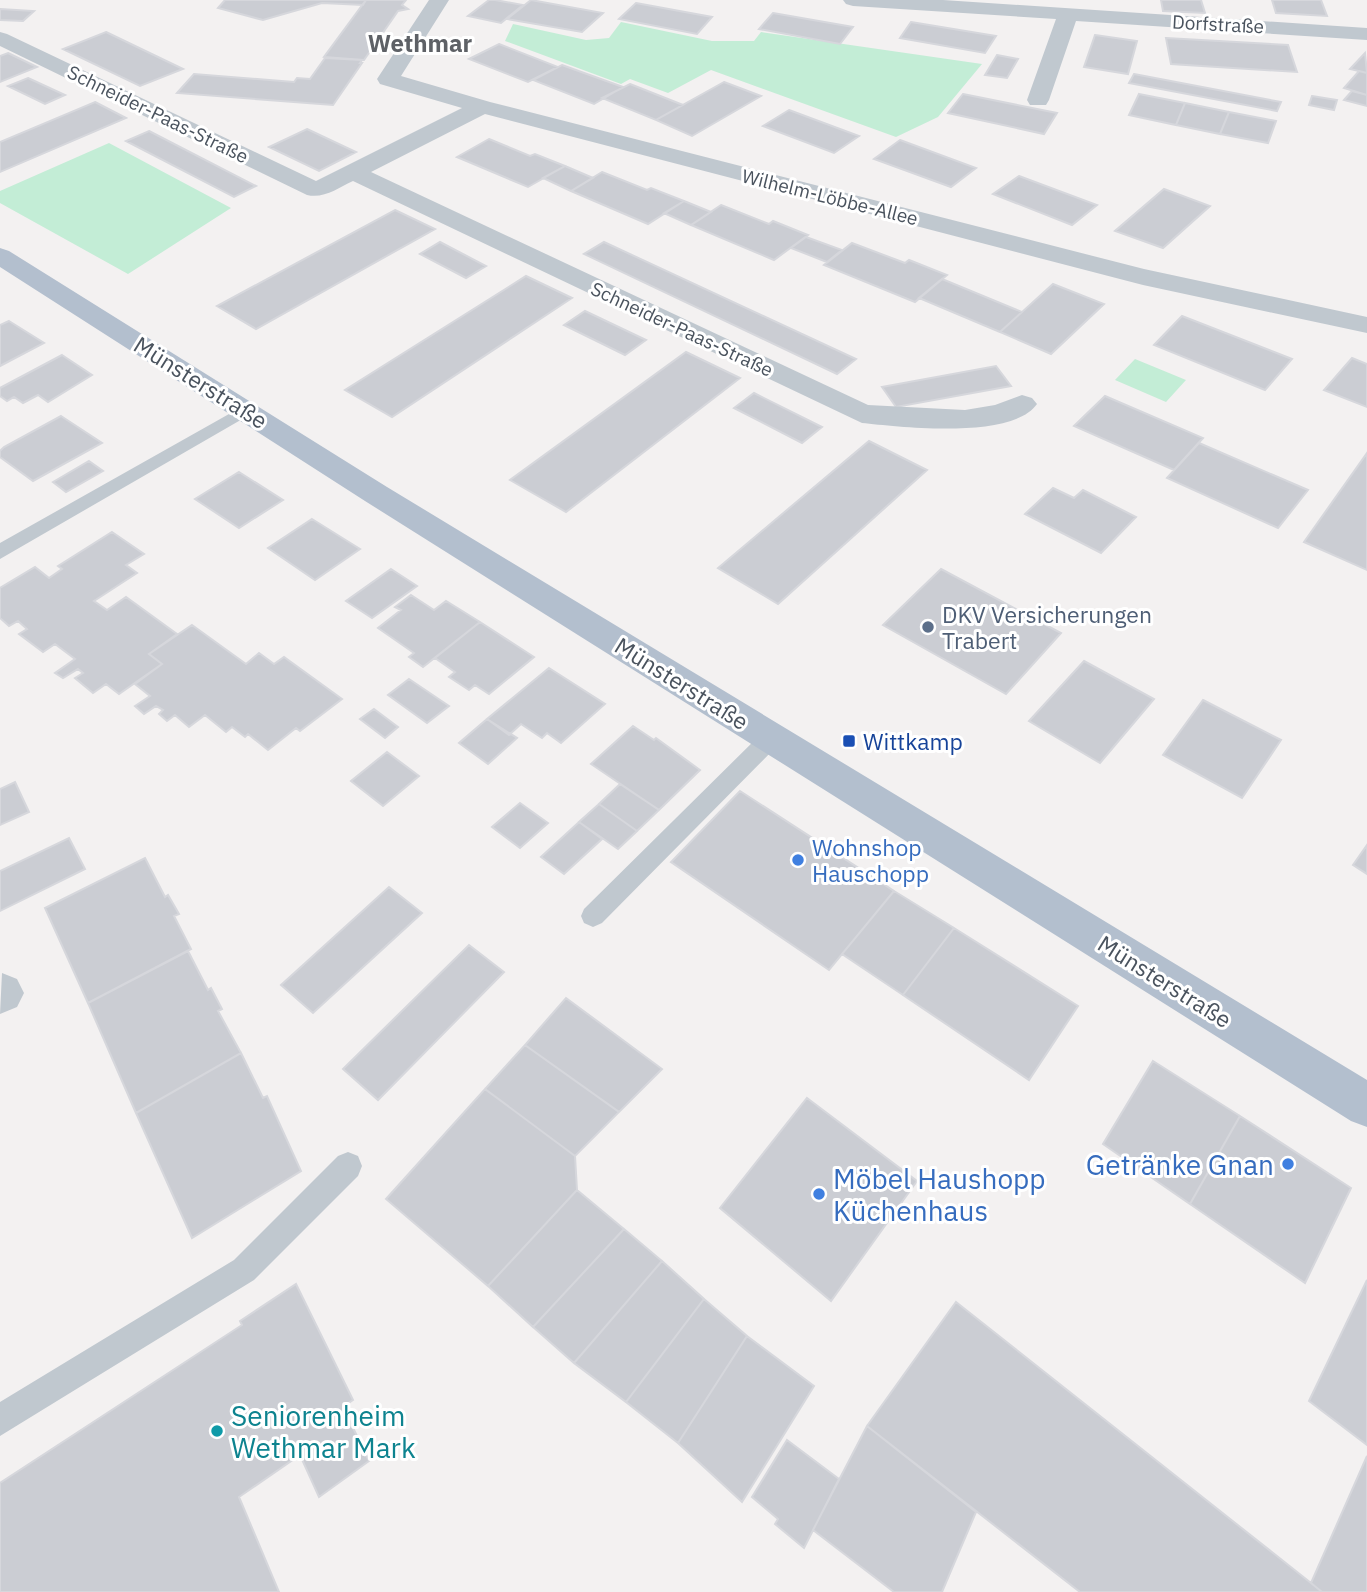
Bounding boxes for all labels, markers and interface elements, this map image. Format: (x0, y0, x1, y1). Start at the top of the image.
street label: Dorfstraße (1171, 10, 1265, 38)
district label: Wethmar (368, 27, 473, 59)
street label: Schneider-Paas-Straße (64, 60, 252, 168)
street label: Wilhelm-Löbbe-Allee (740, 164, 920, 230)
street label: Schneider-Paas-Straße (587, 276, 777, 382)
street label: Münsterstraße (129, 329, 273, 435)
place label: DKV Versicherungen Trabert (942, 599, 1152, 655)
marker: DKV Versicherungen Trabert (920, 619, 936, 635)
street label: Münsterstraße (610, 630, 754, 736)
place label: Wittkamp (863, 726, 963, 756)
marker: Wittkamp (841, 733, 857, 749)
place label: Wohnshop Hauschopp (812, 832, 929, 888)
marker: Wohnshop Hauschopp (790, 852, 806, 868)
street label: Münsterstraße (1093, 928, 1237, 1034)
place label: Getränke Gnan (1086, 1146, 1274, 1183)
marker: Getränke Gnan (1280, 1156, 1296, 1172)
place label: Möbel Haushopp Küchenhaus (833, 1160, 1046, 1229)
marker: Möbel Haushopp Küchenhaus (811, 1186, 827, 1202)
place label: Seniorenheim Wethmar Mark (231, 1397, 416, 1466)
marker: Seniorenheim Wethmar Mark (209, 1423, 225, 1439)

